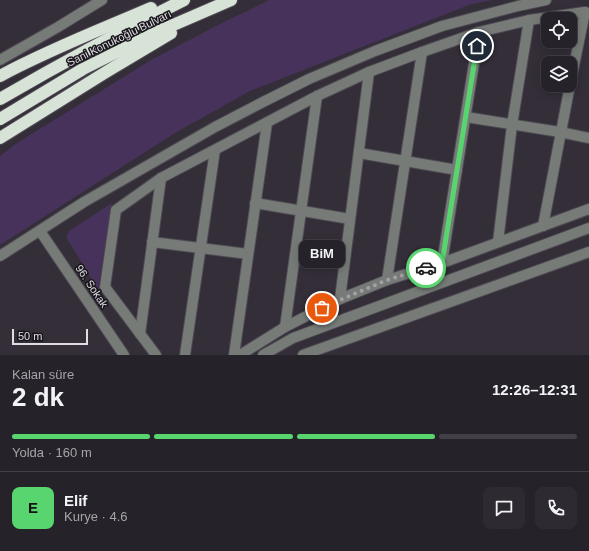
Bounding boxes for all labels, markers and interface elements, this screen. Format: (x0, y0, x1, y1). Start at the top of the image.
street label: Sani Konukoğlu Bulvarı (65, 8, 173, 68)
map controls (541, 12, 577, 92)
button: locate (541, 12, 577, 48)
pin (460, 29, 494, 63)
icon: home (466, 35, 488, 57)
button: layers (541, 56, 577, 92)
callout: BiM (299, 240, 345, 268)
text: BiM (310, 246, 334, 261)
courier (406, 248, 446, 288)
icon: car (415, 257, 437, 279)
street label: 96. Sokak (73, 262, 111, 310)
pin (305, 291, 339, 325)
icon: bag (311, 297, 333, 319)
scale bar (12, 327, 88, 346)
text: 50 m (18, 330, 42, 342)
text: Kalan süre (12, 367, 74, 382)
text: 12:26–12:31 (492, 381, 577, 398)
text: 2 dk (12, 382, 64, 412)
text: Yolda · 160 m (12, 445, 92, 460)
button: chat (483, 487, 525, 529)
button: phone (535, 487, 577, 529)
text: Elif (64, 492, 87, 509)
text: E (28, 499, 38, 516)
text: Kurye · 4.6 (64, 509, 128, 524)

